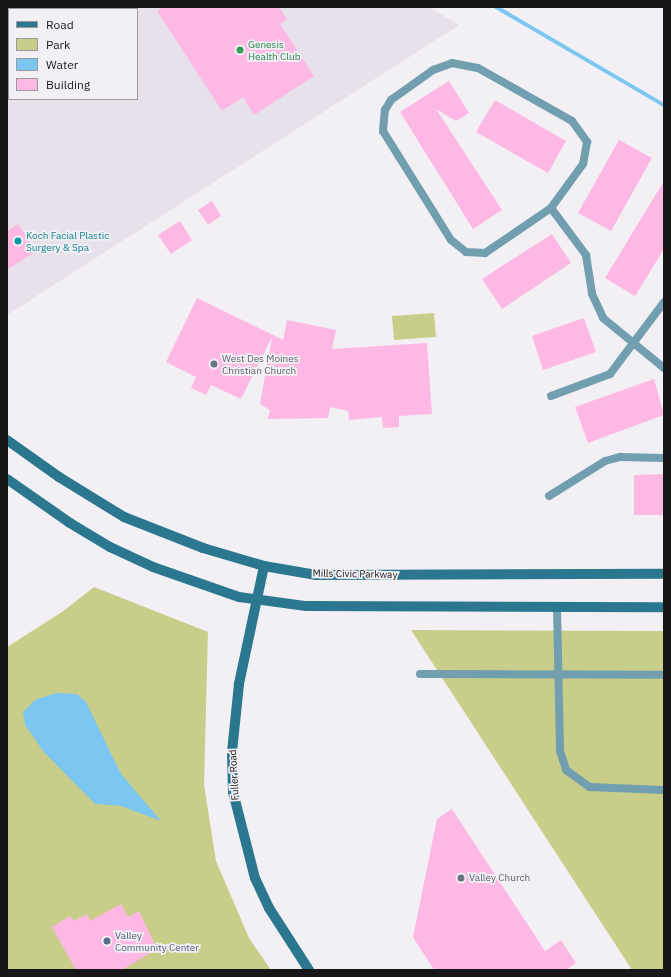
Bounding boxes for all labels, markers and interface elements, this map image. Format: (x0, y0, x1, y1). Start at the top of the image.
legend (8, 8, 138, 100)
text: Road (46, 17, 74, 32)
text: Park (46, 37, 70, 52)
place label: Genesis Health Club (248, 38, 301, 62)
marker: Genesis Health Club (235, 45, 245, 55)
text: Water (46, 57, 78, 72)
text: Building (46, 77, 90, 92)
place label: Koch Facial Plastic Surgery & Spa (26, 229, 109, 252)
marker: Koch Facial Plastic Surgery & Spa (13, 236, 23, 246)
place label: West Des Moines Christian Church (222, 352, 299, 376)
marker: West Des Moines Christian Church (209, 359, 219, 369)
street label: Mills Civic Parkway (312, 567, 398, 581)
street label: Fuller Road (227, 749, 241, 801)
place label: Valley Church (469, 872, 530, 884)
marker: Valley Church (456, 873, 466, 883)
place label: Valley Community Center (115, 929, 199, 952)
marker: Valley Community Center (102, 936, 112, 946)

